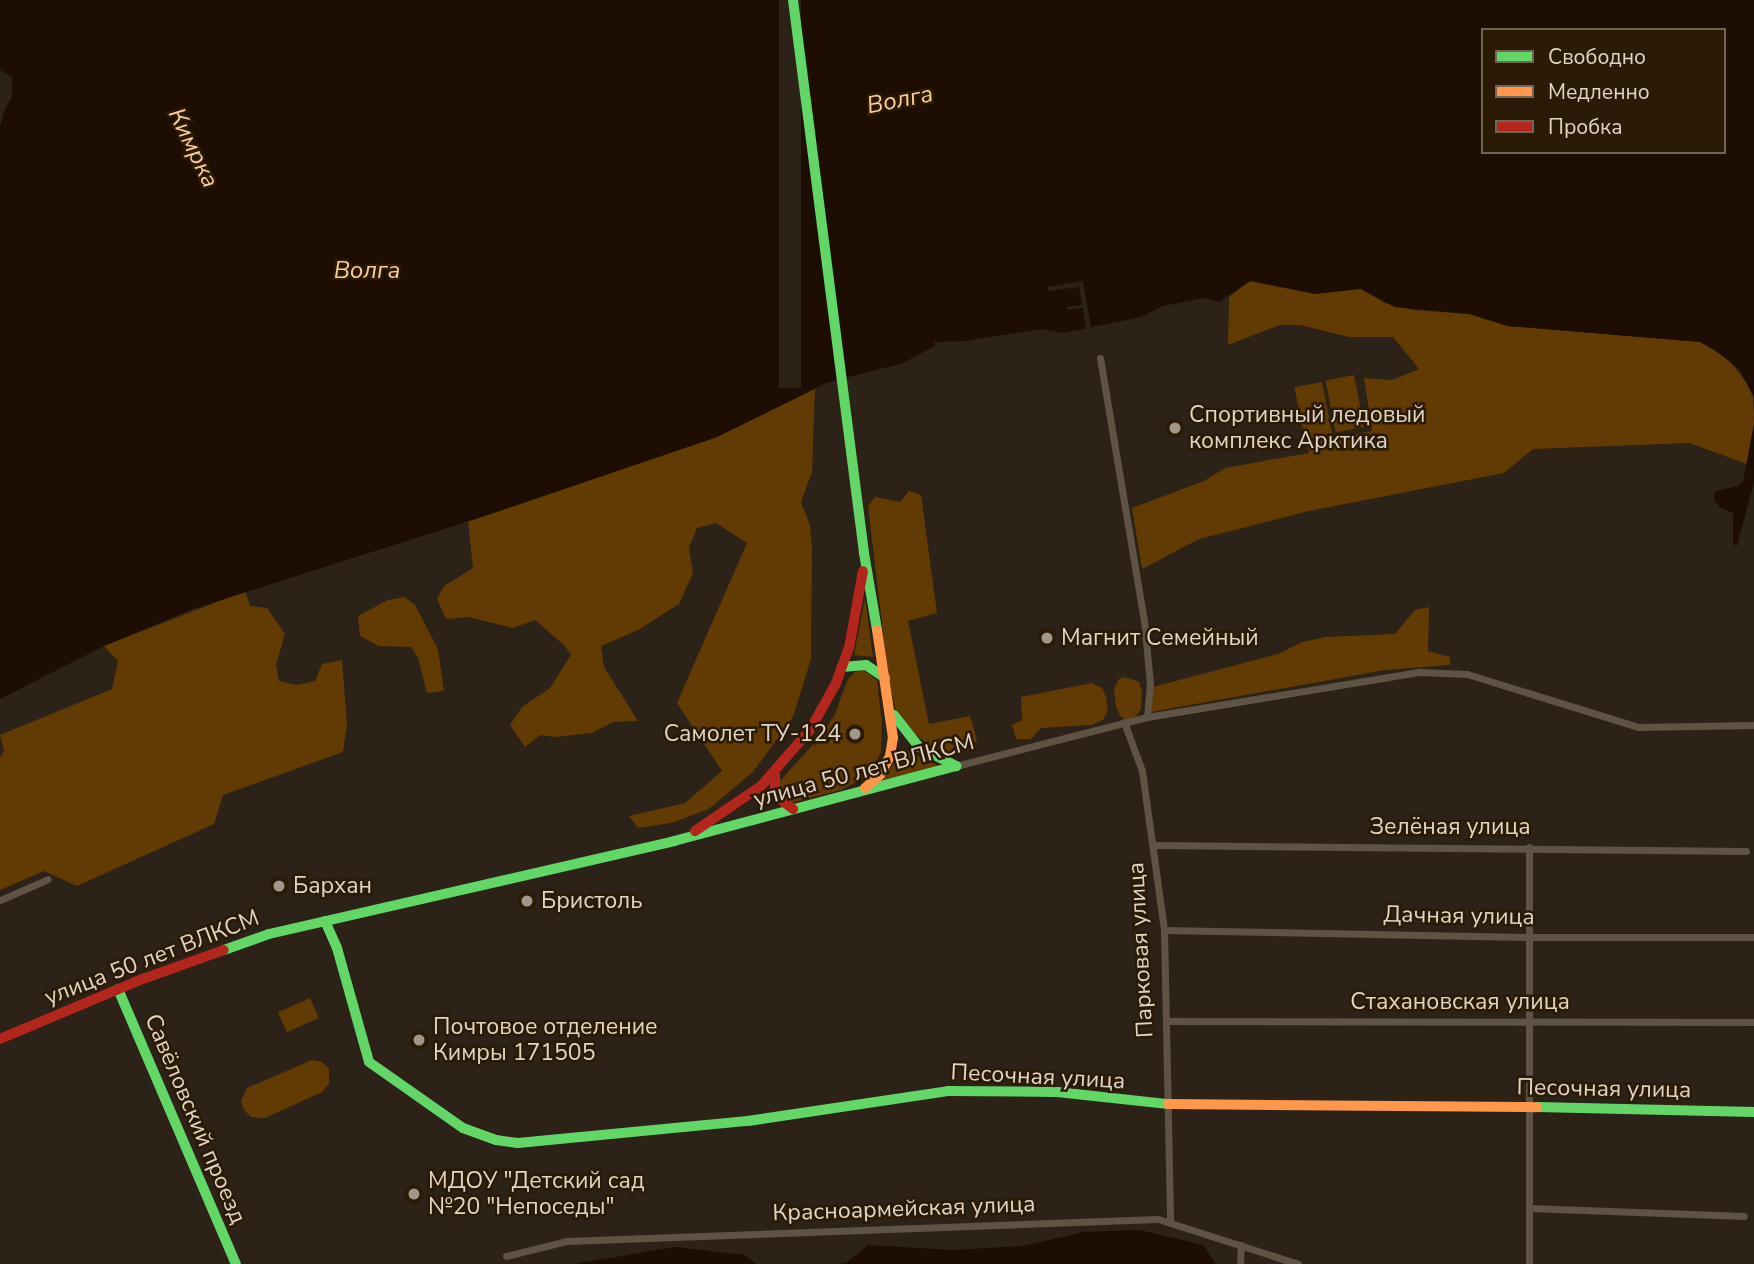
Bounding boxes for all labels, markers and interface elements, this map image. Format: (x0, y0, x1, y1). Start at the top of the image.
legend (1481, 28, 1726, 154)
text: Свободно (1548, 43, 1646, 71)
text: Медленно (1548, 78, 1650, 106)
water label: Волга (865, 79, 935, 121)
water label: Кимрка (161, 103, 225, 193)
text: Пробка (1548, 113, 1622, 141)
water label: Волга (334, 257, 400, 285)
place label: Спортивный ледовый комплекс Арктика (1189, 401, 1426, 455)
marker: Спортивный ледовый комплекс Арктика (1167, 420, 1183, 436)
place label: Магнит Семейный (1061, 624, 1259, 652)
marker: Магнит Семейный (1039, 630, 1055, 646)
place label: Самолет ТУ-124 (664, 720, 841, 748)
marker: Самолет ТУ-124 (847, 726, 863, 742)
street label: улица 50 лет ВЛКСМ (751, 728, 977, 814)
street label: Зелёная улица (1369, 813, 1531, 841)
street label: Парковая улица (1123, 861, 1159, 1039)
place label: Бархан (293, 872, 372, 900)
marker: Бархан (271, 878, 287, 894)
place label: Бристоль (541, 887, 643, 915)
marker: Бристоль (519, 893, 535, 909)
street label: Дачная улица (1383, 901, 1535, 931)
street label: улица 50 лет ВЛКСМ (41, 904, 263, 1012)
street label: Стахановская улица (1350, 988, 1570, 1016)
street label: Савёловский проезд (138, 1010, 252, 1228)
place label: Почтовое отделение Кимры 171505 (433, 1013, 658, 1067)
marker: Почтовое отделение Кимры 171505 (411, 1032, 427, 1048)
street label: Песочная улица (950, 1059, 1126, 1095)
street label: Песочная улица (1516, 1074, 1692, 1104)
place label: МДОУ "Детский сад №20 "Непоседы" (428, 1167, 645, 1221)
marker: МДОУ "Детский сад №20 "Непоседы" (406, 1186, 422, 1202)
street label: Красноармейская улица (772, 1191, 1036, 1227)

